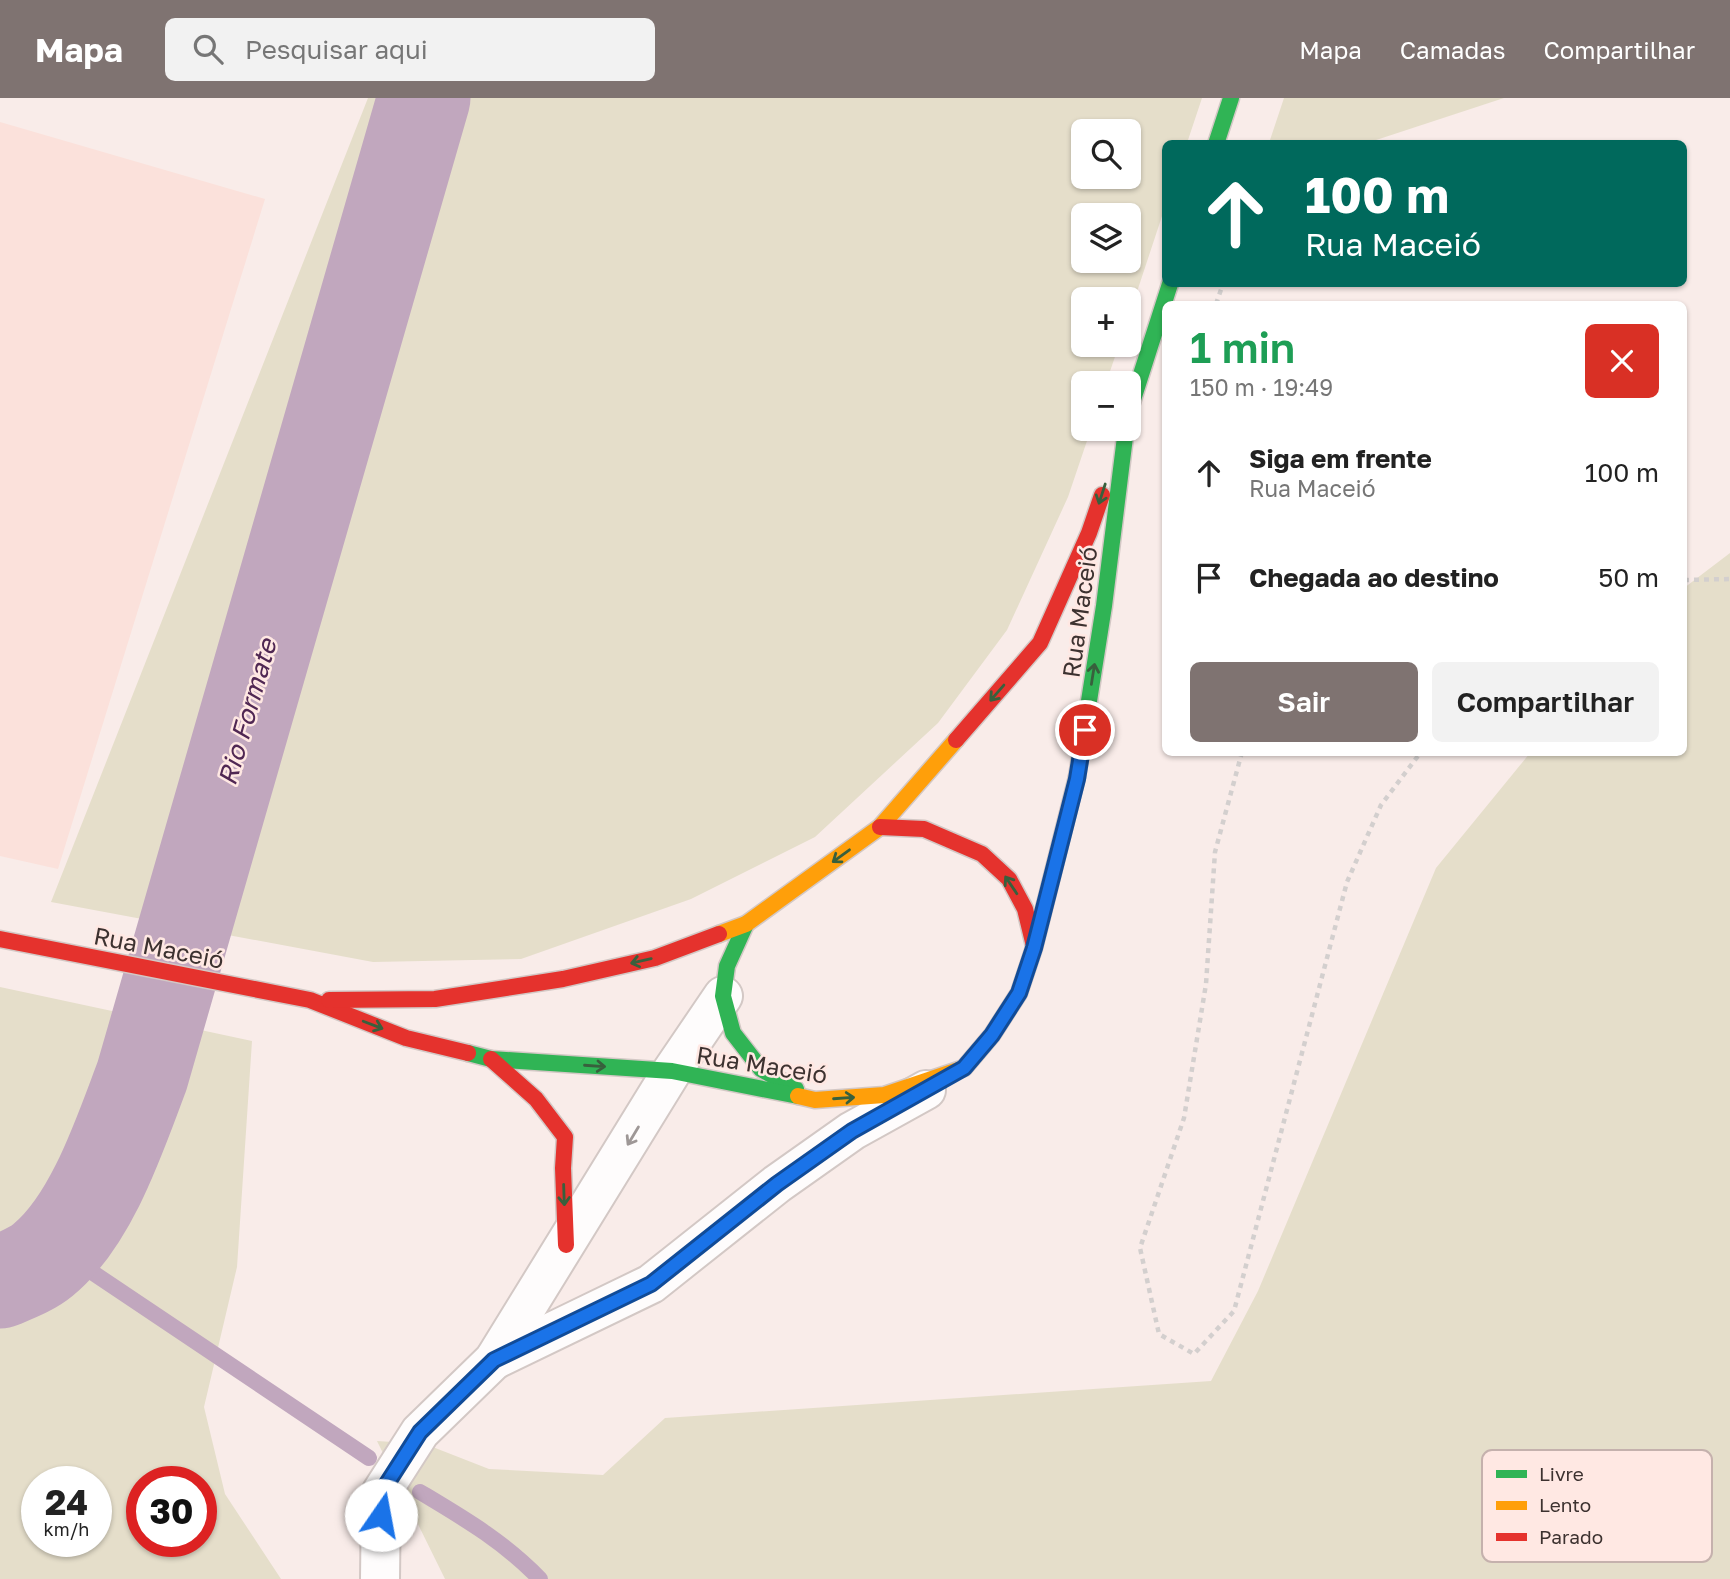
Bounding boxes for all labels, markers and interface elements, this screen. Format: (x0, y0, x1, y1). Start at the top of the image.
search box (165, 18, 655, 81)
text: Mapa (35, 30, 123, 69)
icon: search (189, 30, 227, 68)
text: Pesquisar aqui (245, 34, 428, 65)
text: Mapa (1299, 35, 1362, 64)
text: Camadas (1400, 35, 1505, 64)
text: Compartilhar (1543, 35, 1695, 64)
map controls (1071, 119, 1141, 441)
button: search (1071, 119, 1141, 189)
text: 100 m (1305, 165, 1449, 224)
icon: ahead (1190, 168, 1281, 259)
button: layers (1071, 203, 1141, 273)
text: Rua Maceió (1305, 225, 1481, 263)
button: + (1071, 287, 1141, 357)
text: 1 min (1190, 322, 1295, 372)
button: close (1585, 324, 1659, 398)
button: − (1071, 371, 1141, 441)
text: 150 m · 19:49 (1190, 373, 1333, 401)
text: Siga em frente (1249, 443, 1432, 474)
icon: ahead (1190, 454, 1228, 492)
text: 100 m (1585, 457, 1659, 488)
text: Rua Maceió (1249, 474, 1375, 502)
one-way arrow (1095, 482, 1107, 504)
street label: Rua Maceió (1055, 545, 1103, 679)
icon: arrive (1190, 559, 1228, 597)
text: Chegada ao destino (1249, 562, 1499, 593)
text: 50 m (1598, 562, 1659, 593)
water label: Rio Formate (211, 633, 283, 789)
button: Sair (1190, 662, 1418, 742)
button: Compartilhar (1432, 662, 1659, 742)
one-way arrow (1087, 663, 1100, 686)
one-way arrow (989, 683, 1005, 701)
pin (1055, 700, 1115, 760)
icon: arrive (1066, 711, 1104, 749)
one-way arrow (831, 848, 850, 863)
one-way arrow (1004, 876, 1018, 895)
street label: Rua Maceió (91, 920, 227, 974)
one-way arrow (630, 955, 653, 969)
one-way arrow (362, 1019, 384, 1032)
street label: Rua Maceió (695, 1039, 829, 1089)
one-way arrow (584, 1060, 606, 1073)
one-way arrow (833, 1091, 855, 1104)
one-way arrow (625, 1126, 639, 1146)
one-way arrow (557, 1183, 571, 1206)
legend (1482, 1450, 1712, 1562)
text: Livre (1539, 1462, 1584, 1485)
speed limit sign: 30 (126, 1466, 217, 1557)
position arrow (344, 1478, 418, 1552)
text: 24 (45, 1481, 88, 1523)
text: Lento (1539, 1493, 1591, 1516)
text: km/h (44, 1518, 89, 1540)
text: Parado (1539, 1525, 1603, 1548)

